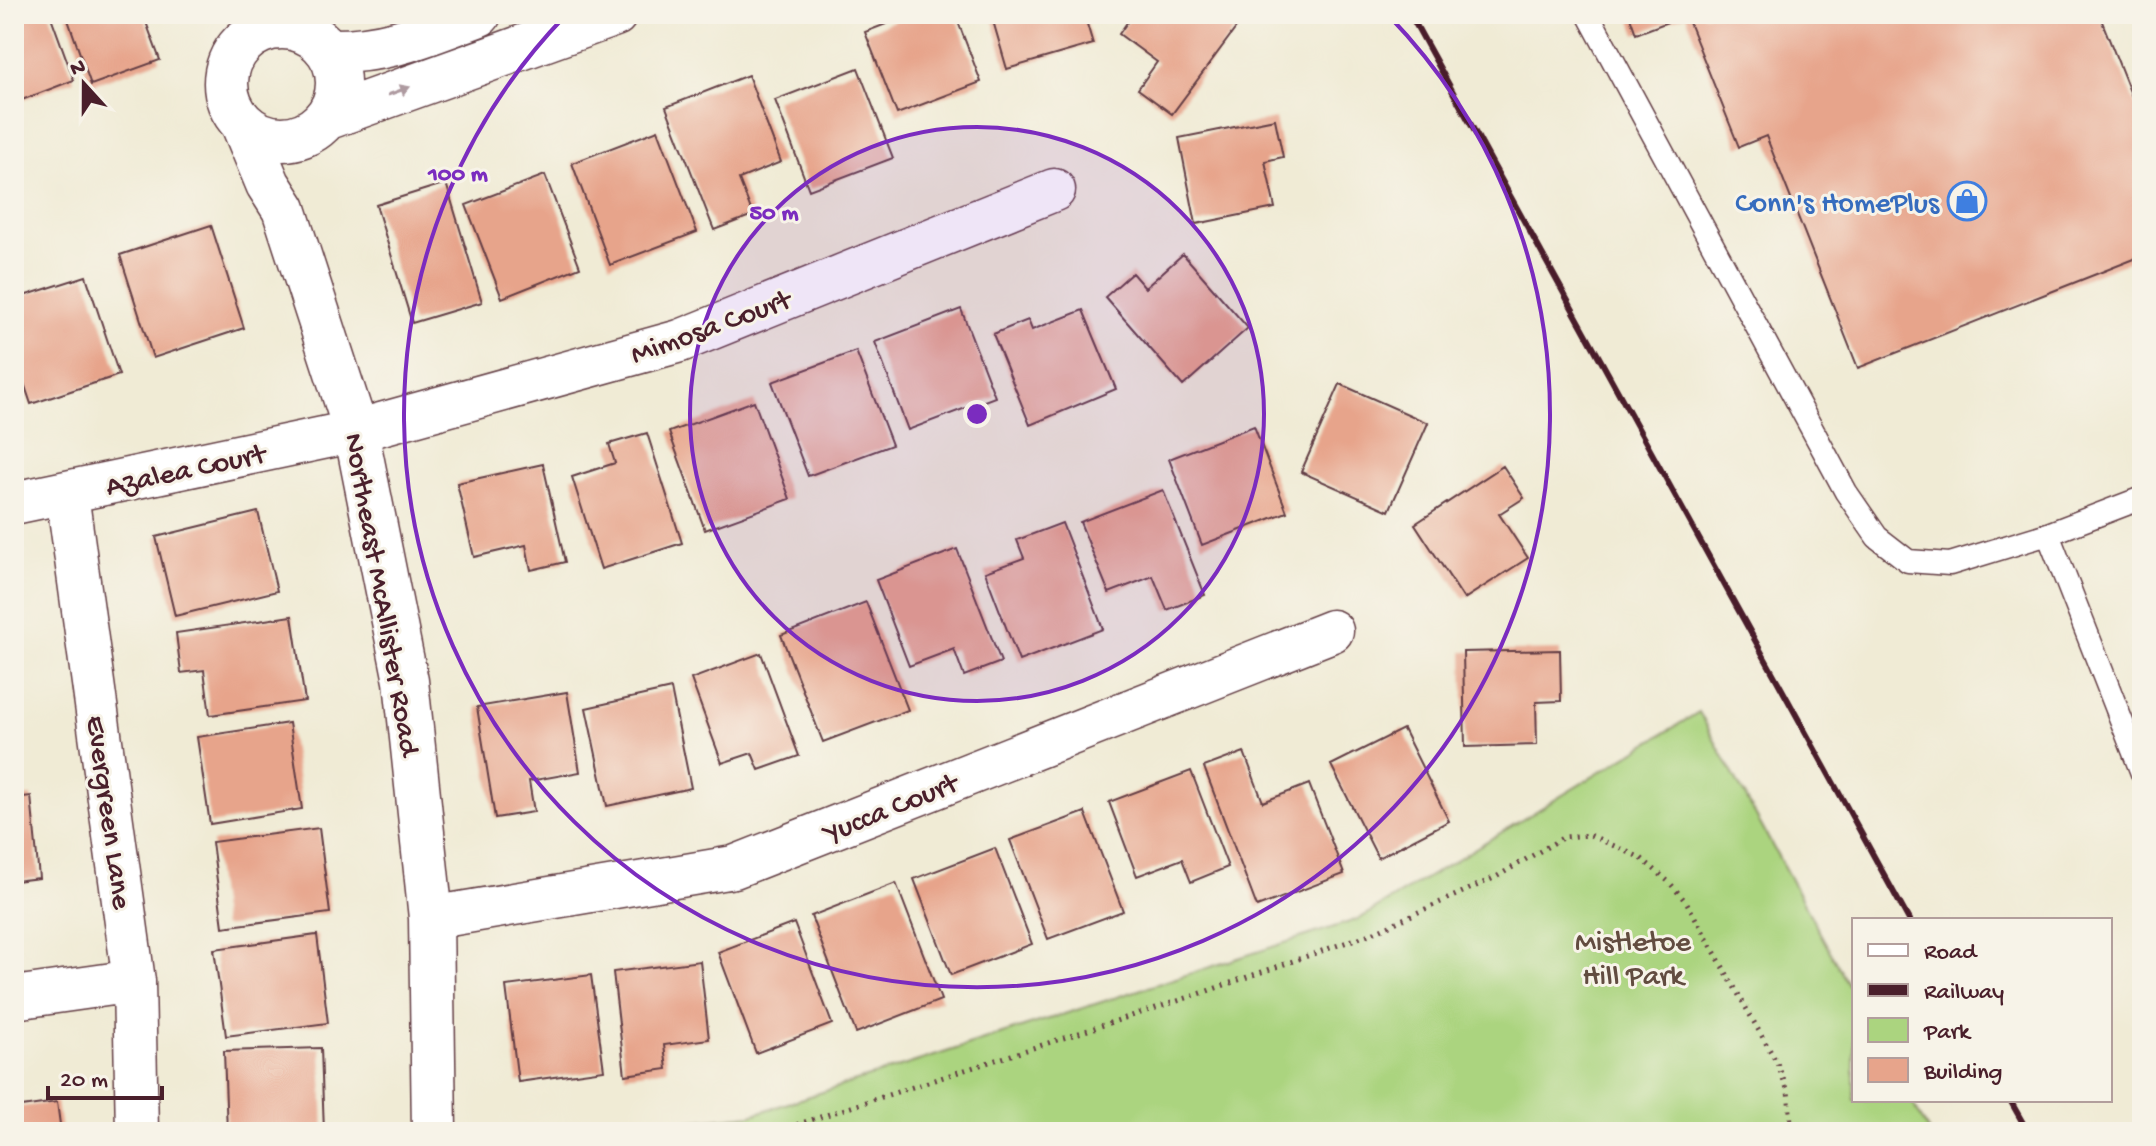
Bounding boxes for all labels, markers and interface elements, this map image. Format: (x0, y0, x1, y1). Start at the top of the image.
north arrow (44, 44, 124, 124)
text: N (67, 54, 90, 84)
one-way arrow (387, 84, 411, 97)
text: 100 m (427, 161, 488, 190)
shop icon: Conn's HomePlus (1946, 180, 1988, 222)
place label: Conn's HomePlus (1735, 188, 1940, 223)
text: 50 m (750, 200, 798, 229)
street label: Mimosa Court (627, 283, 799, 374)
centre of rings (963, 400, 991, 428)
street label: Northeast McAllister Road (334, 431, 426, 761)
street label: Azalea Court (103, 438, 272, 506)
street label: Evergreen Lane (76, 713, 138, 912)
street label: Yucca Court (817, 767, 966, 854)
legend (1852, 918, 2112, 1102)
park label: Mistletoe Hill Park (1575, 927, 1692, 996)
text: Road (1924, 939, 1978, 968)
text: Railway (1924, 979, 2004, 1008)
text: Park (1923, 1019, 1972, 1048)
scale bar (48, 1050, 162, 1100)
text: Building (1923, 1059, 2002, 1088)
text: 20 m (60, 1067, 108, 1096)

